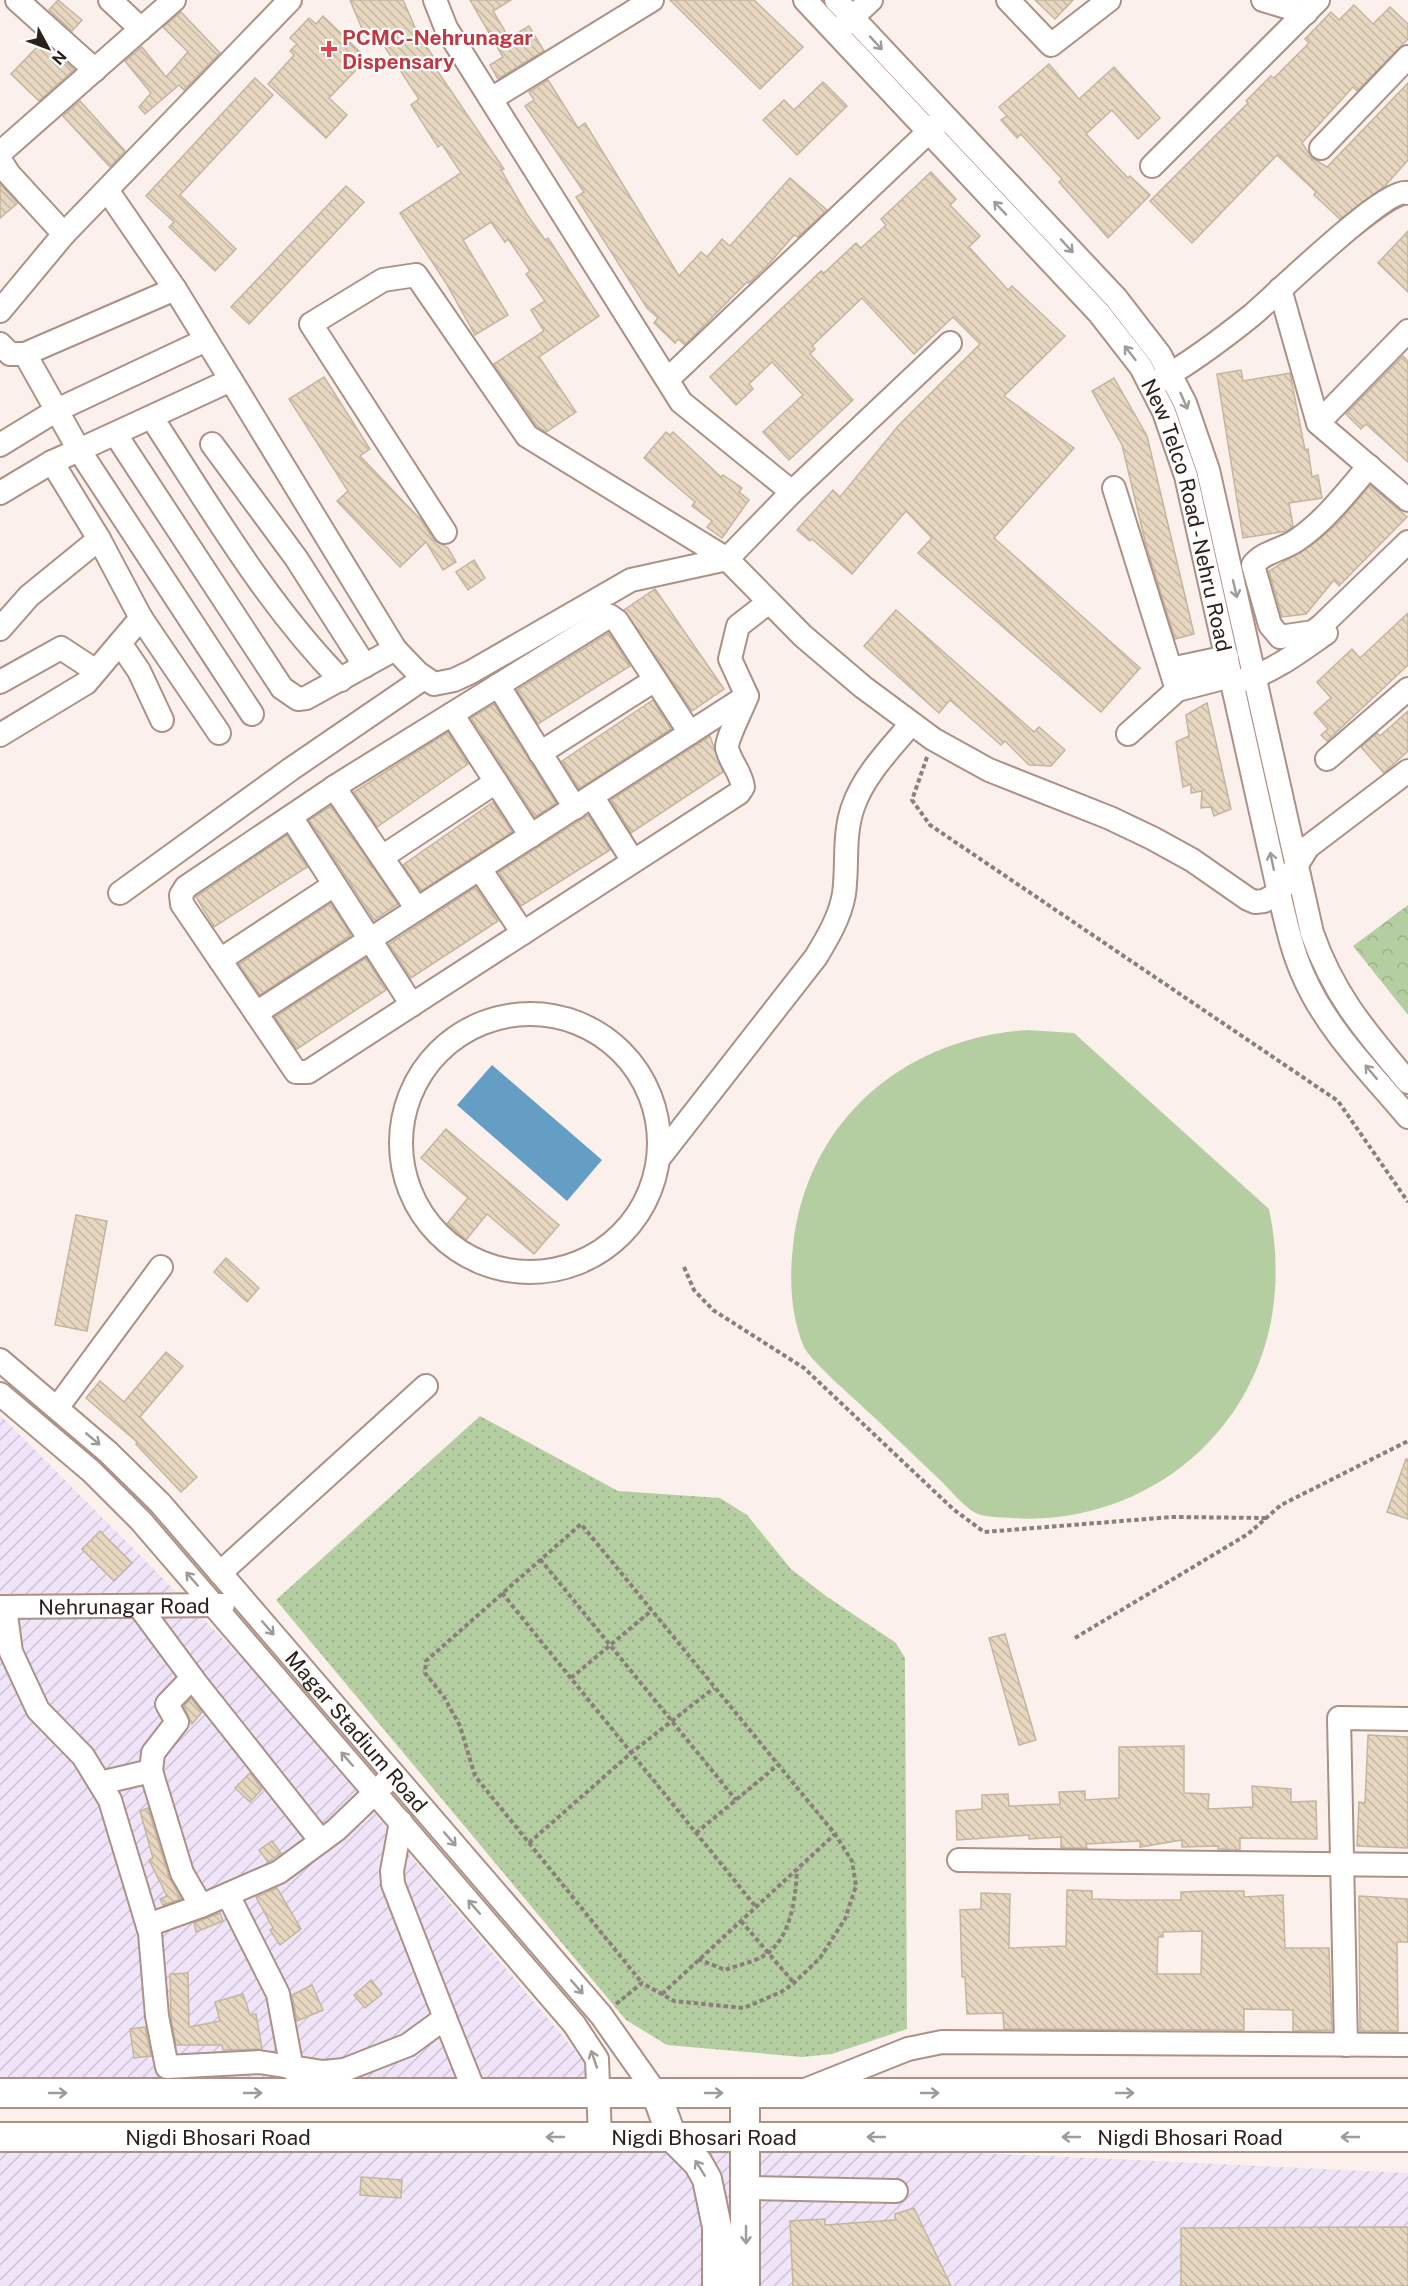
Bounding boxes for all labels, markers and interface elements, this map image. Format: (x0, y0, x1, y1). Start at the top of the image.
north arrow (18, 18, 78, 78)
place label: PCMC-Nehrunagar Dispensary (342, 25, 533, 74)
one-way arrow (869, 35, 884, 50)
marker: PCMC-Nehrunagar Dispensary (320, 40, 338, 58)
text: N (48, 47, 70, 68)
one-way arrow (993, 200, 1007, 215)
one-way arrow (1060, 239, 1074, 254)
one-way arrow (1123, 345, 1136, 361)
street label: New Telco Road - Nehru Road (1137, 374, 1237, 654)
one-way arrow (1178, 392, 1190, 410)
one-way arrow (1229, 579, 1241, 598)
one-way arrow (1266, 852, 1278, 871)
one-way arrow (1364, 1064, 1377, 1080)
one-way arrow (85, 1432, 100, 1446)
one-way arrow (185, 1572, 199, 1587)
street label: Nehrunagar Road (38, 1593, 210, 1619)
one-way arrow (261, 1620, 275, 1635)
street label: Magar Stadium Road (280, 1646, 433, 1817)
one-way arrow (340, 1752, 354, 1767)
one-way arrow (443, 1831, 457, 1846)
one-way arrow (467, 1900, 481, 1915)
one-way arrow (570, 1979, 584, 1994)
one-way arrow (588, 2050, 599, 2069)
one-way arrow (48, 2087, 68, 2099)
one-way arrow (243, 2087, 263, 2099)
one-way arrow (704, 2087, 724, 2099)
one-way arrow (920, 2087, 940, 2099)
one-way arrow (1115, 2087, 1135, 2099)
street label: Nigdi Bhosari Road (125, 2125, 311, 2150)
street label: Nigdi Bhosari Road (611, 2125, 797, 2150)
street label: Nigdi Bhosari Road (1097, 2125, 1283, 2150)
one-way arrow (545, 2131, 565, 2143)
one-way arrow (866, 2131, 886, 2143)
one-way arrow (1061, 2131, 1081, 2143)
one-way arrow (1340, 2131, 1360, 2143)
one-way arrow (693, 2160, 705, 2177)
one-way arrow (740, 2225, 751, 2245)

